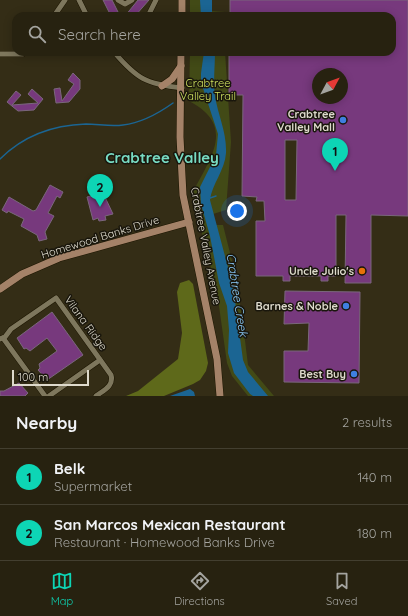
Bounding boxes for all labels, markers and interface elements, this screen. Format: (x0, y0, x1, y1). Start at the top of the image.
search box (12, 12, 396, 56)
icon: search (26, 23, 48, 45)
text: Search here (58, 25, 141, 44)
north arrow (312, 68, 348, 104)
park label: Crabtree Valley Trail (180, 76, 236, 103)
place label: Crabtree Valley Mall (277, 107, 336, 134)
marker: Crabtree Valley Mall (338, 115, 348, 125)
pin: 1 (322, 138, 348, 171)
district label: Crabtree Valley (105, 148, 219, 167)
pin: 2 (87, 174, 113, 207)
street label: Crabtree Valley Avenue (188, 186, 224, 306)
your location (227, 201, 247, 221)
street label: Homewood Banks Drive (39, 212, 161, 262)
water label: Crabtree Creek (223, 252, 252, 339)
place label: Uncle Julio's (289, 264, 354, 278)
marker: Uncle Julio's (357, 266, 367, 276)
street label: Vilana Ridge (61, 293, 111, 353)
place label: Barnes & Noble (256, 299, 339, 313)
marker: Barnes & Noble (341, 301, 351, 311)
place label: Best Buy (299, 367, 346, 381)
scale bar (12, 368, 89, 387)
marker: Best Buy (349, 369, 359, 379)
text: 100 m (18, 370, 48, 384)
text: Nearby (16, 412, 77, 433)
text: 2 results (342, 414, 392, 430)
text: Belk (54, 459, 85, 478)
text: 1 (26, 469, 32, 485)
text: 140 m (357, 469, 392, 485)
text: Supermarket (54, 478, 132, 494)
text: San Marcos Mexican Restaurant (54, 515, 286, 534)
text: 2 (25, 525, 33, 541)
text: 180 m (357, 525, 392, 541)
text: Restaurant · Homewood Banks Drive (54, 534, 275, 550)
tab: Map (51, 570, 73, 608)
tab: Directions (174, 570, 225, 608)
tab: Saved (326, 570, 357, 608)

